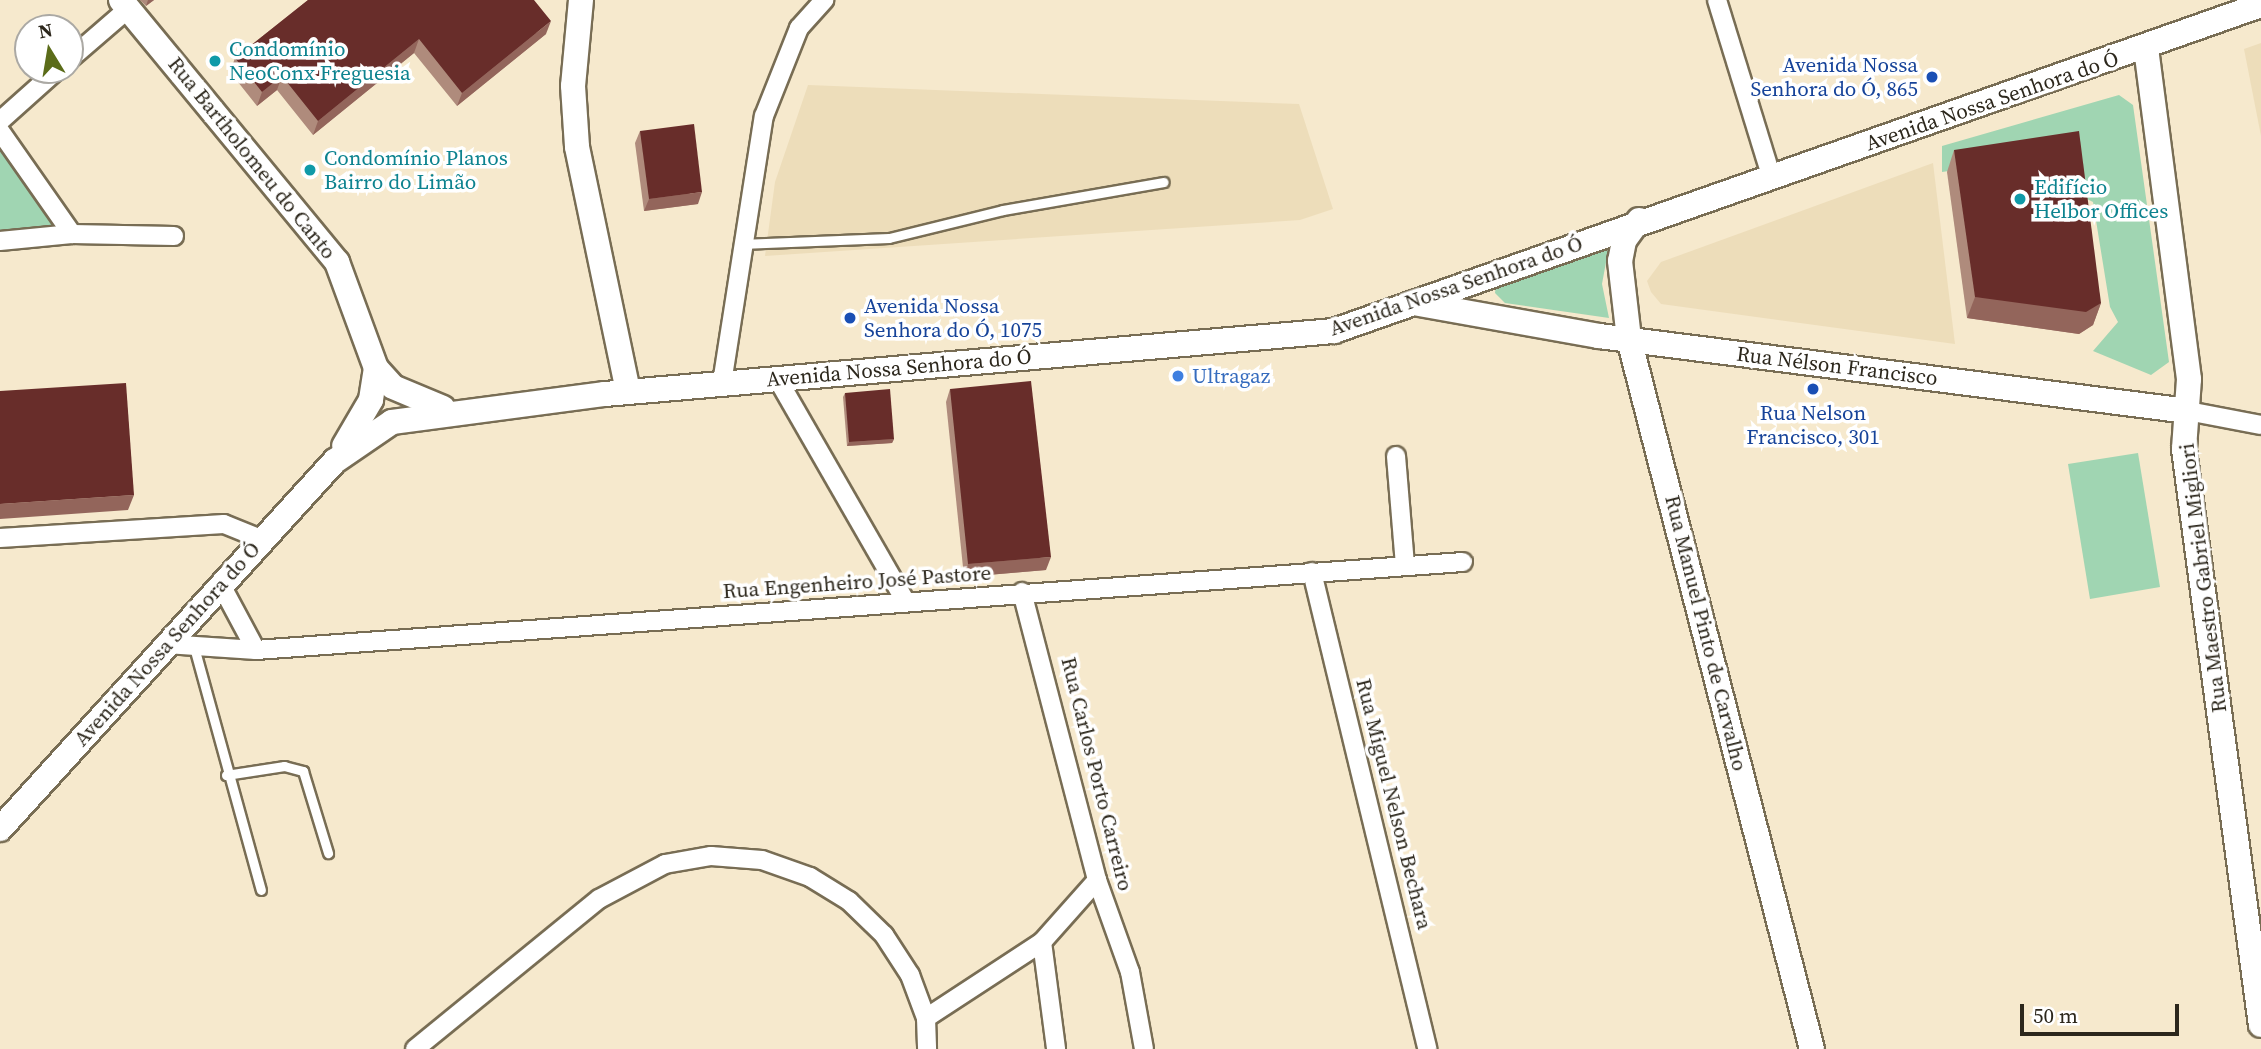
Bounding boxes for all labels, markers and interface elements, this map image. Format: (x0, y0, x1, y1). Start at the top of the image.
north arrow (14, 14, 84, 84)
text: N (36, 16, 55, 44)
place label: Condomínio NeoConx Freguesia (229, 36, 411, 86)
street label: Avenida Nossa Senhora do Ó (1862, 46, 2122, 156)
street label: Rua Bartholomeu do Canto (163, 52, 341, 264)
place label: Avenida Nossa Senhora do Ó, 865 (1750, 52, 1918, 102)
marker: Condomínio NeoConx Freguesia (207, 53, 223, 69)
marker: Avenida Nossa Senhora do Ó, 865 (1924, 69, 1940, 85)
place label: Condomínio Planos Bairro do Limão (324, 145, 508, 195)
marker: Condomínio Planos Bairro do Limão (302, 162, 318, 178)
place label: Edifício Helbor Offices (2034, 174, 2168, 224)
marker: Edifício Helbor Offices (2012, 191, 2028, 207)
street label: Avenida Nossa Senhora do Ó (1326, 231, 1586, 341)
place label: Avenida Nossa Senhora do Ó, 1075 (864, 293, 1042, 343)
marker: Avenida Nossa Senhora do Ó, 1075 (842, 310, 858, 326)
street label: Rua Nélson Francisco (1735, 341, 1939, 391)
street label: Avenida Nossa Senhora do Ó (765, 344, 1033, 392)
place label: Ultragaz (1192, 363, 1270, 389)
marker: Ultragaz (1170, 368, 1186, 384)
marker: Rua Nelson Francisco, 301 (1805, 381, 1821, 397)
place label: Rua Nelson Francisco, 301 (1746, 400, 1880, 450)
street label: Rua Maestro Gabriel Migliori (2174, 442, 2232, 714)
street label: Rua Manuel Pinto de Carvalho (1660, 493, 1752, 773)
street label: Avenida Nossa Senhora do Ó (69, 537, 265, 751)
street label: Rua Engenheiro José Pastore (722, 560, 992, 604)
street label: Rua Carlos Porto Carreiro (1056, 654, 1138, 894)
street label: Rua Miguel Nelson Bechara (1351, 676, 1437, 932)
scale bar (2023, 990, 2182, 1034)
text: 50 m (2033, 1001, 2078, 1030)

